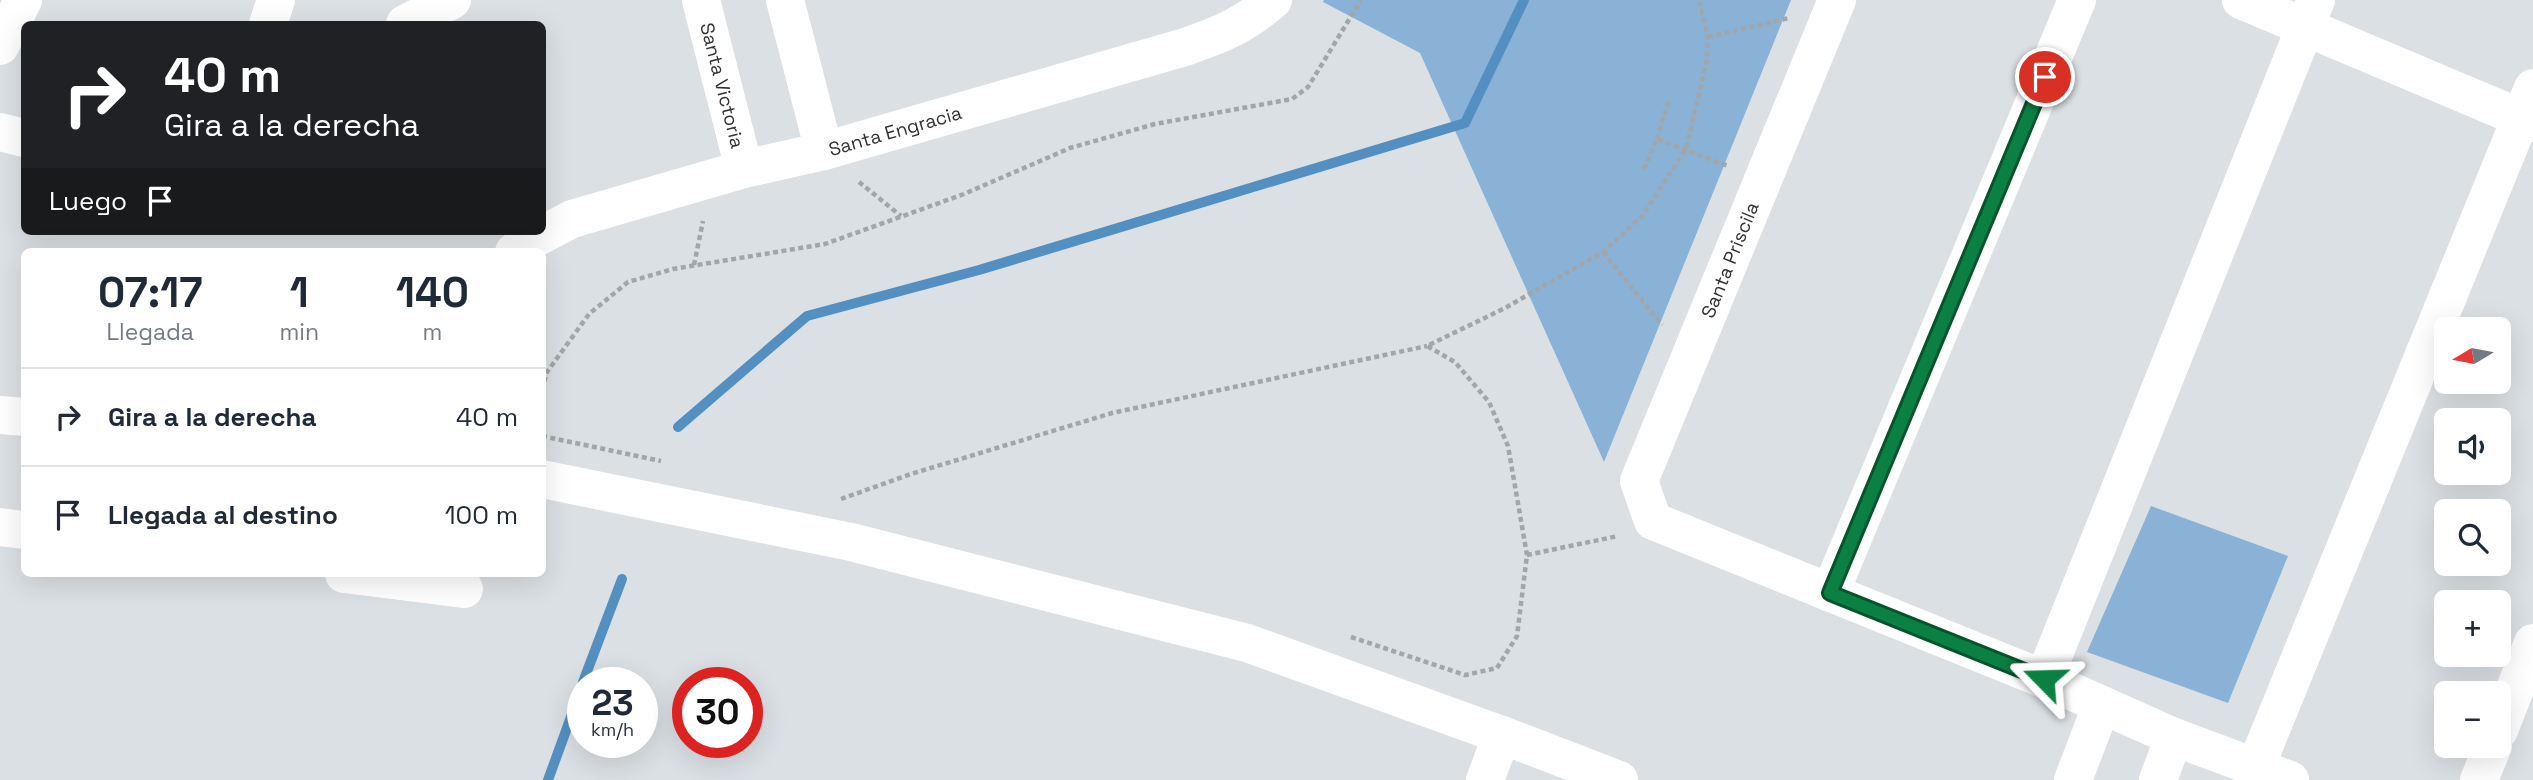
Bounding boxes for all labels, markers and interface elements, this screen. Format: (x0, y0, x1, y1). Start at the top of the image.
street label: Santa Victoria (695, 20, 751, 151)
text: 40 m (164, 44, 281, 106)
pin (2015, 47, 2075, 107)
icon: right (49, 49, 140, 140)
icon: arrive (2026, 58, 2064, 96)
street label: Santa Engracia (826, 99, 965, 162)
text: Gira a la derecha (164, 105, 419, 145)
icon: arrive (141, 182, 179, 220)
text: Luego (49, 184, 127, 218)
street label: Santa Priscila (1695, 198, 1765, 322)
text: 07:17 (98, 266, 202, 319)
text: 1 (290, 266, 309, 319)
text: 140 (396, 266, 469, 319)
text: Llegada (106, 317, 194, 347)
text: min (279, 317, 319, 347)
text: m (423, 317, 442, 347)
north arrow (2434, 317, 2511, 394)
map controls (2434, 317, 2511, 758)
icon: right (49, 398, 87, 436)
text: Gira a la derecha (108, 400, 317, 434)
text: 40 m (456, 400, 518, 434)
button: sound (2434, 408, 2511, 485)
icon: arrive (49, 496, 87, 534)
text: Llegada al destino (108, 498, 338, 532)
text: 100 m (445, 498, 518, 532)
button: search (2434, 499, 2511, 576)
button: + (2434, 590, 2511, 667)
position arrow (2007, 642, 2081, 716)
speed limit sign: 30 (672, 667, 763, 758)
text: 23 (591, 681, 634, 725)
button: − (2434, 681, 2511, 758)
text: km/h (591, 718, 634, 741)

